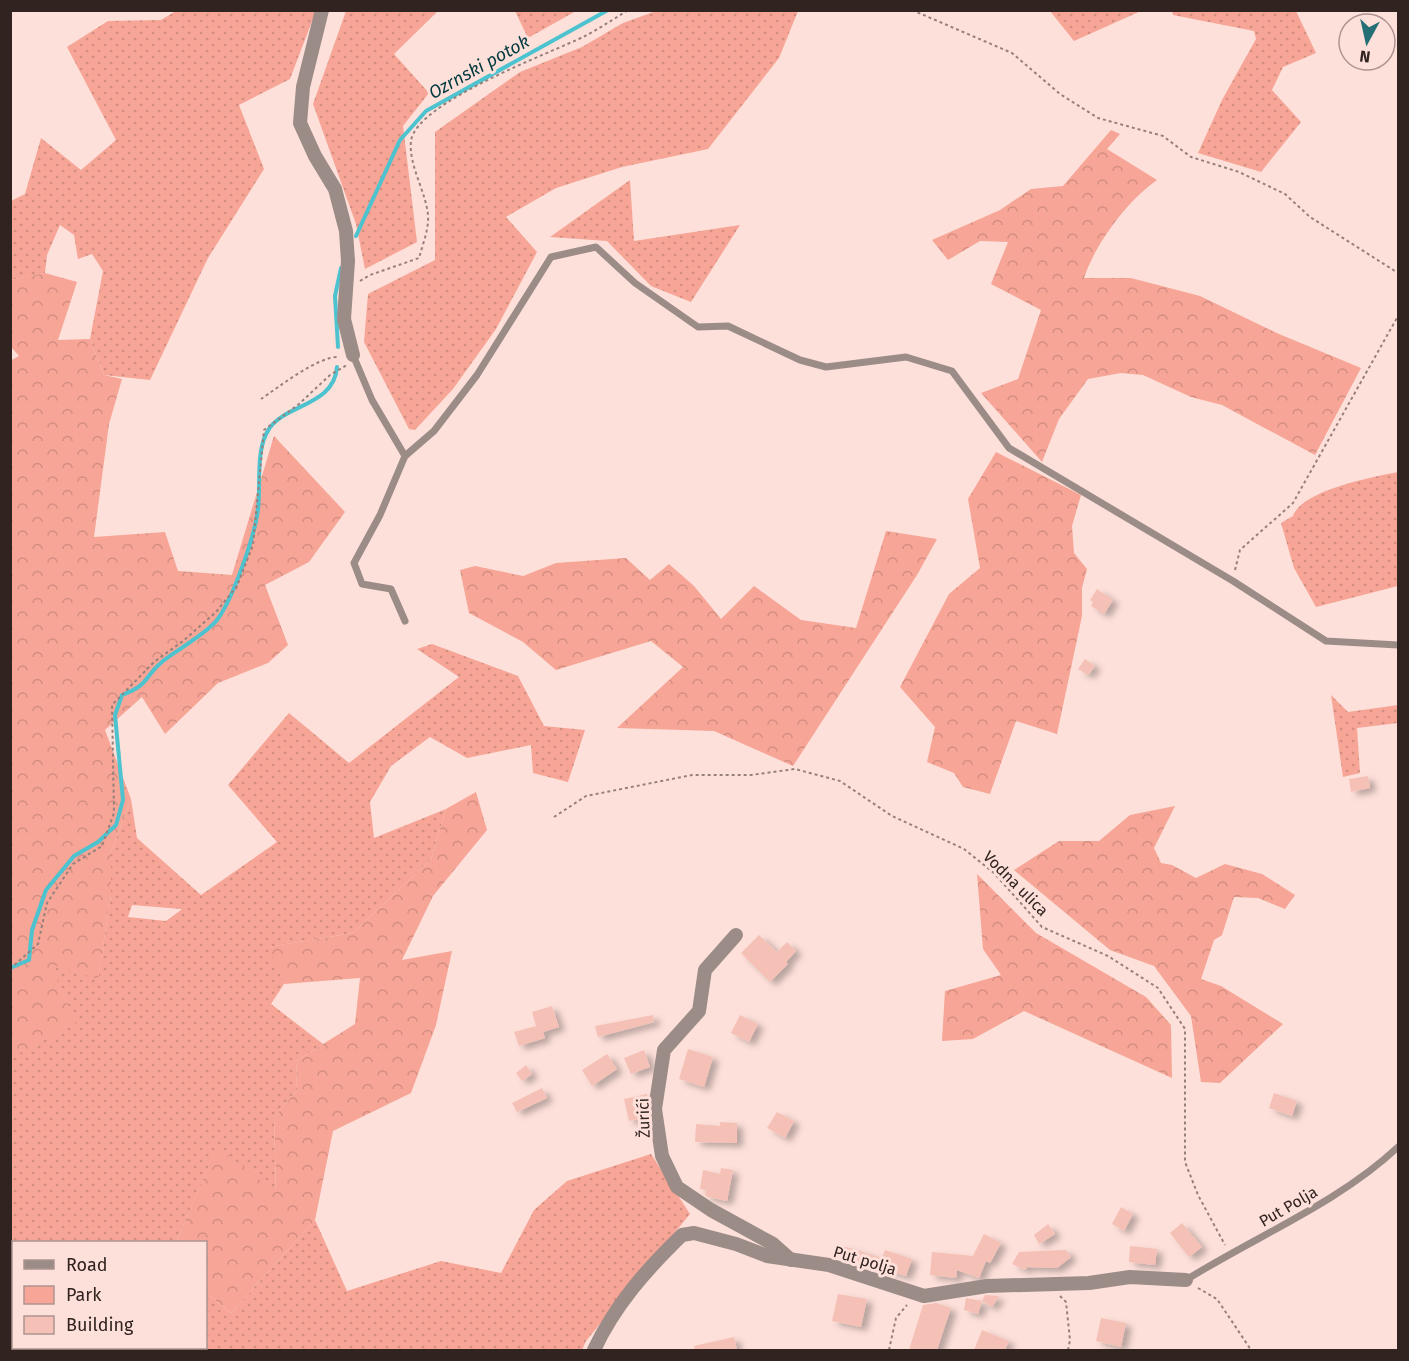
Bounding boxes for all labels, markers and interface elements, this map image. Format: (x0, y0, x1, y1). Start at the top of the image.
north arrow (1337, 12, 1397, 72)
water label: Ozrnski potok (425, 30, 534, 104)
text: N (1358, 46, 1372, 67)
street label: Vodna ulica (979, 847, 1052, 920)
street label: Žurići (632, 1098, 654, 1138)
street label: Put Polja (1256, 1182, 1321, 1231)
legend (12, 1241, 207, 1349)
street label: Put polja (831, 1242, 899, 1279)
text: Road (66, 1254, 108, 1276)
text: Park (66, 1284, 102, 1306)
text: Building (66, 1314, 134, 1336)

